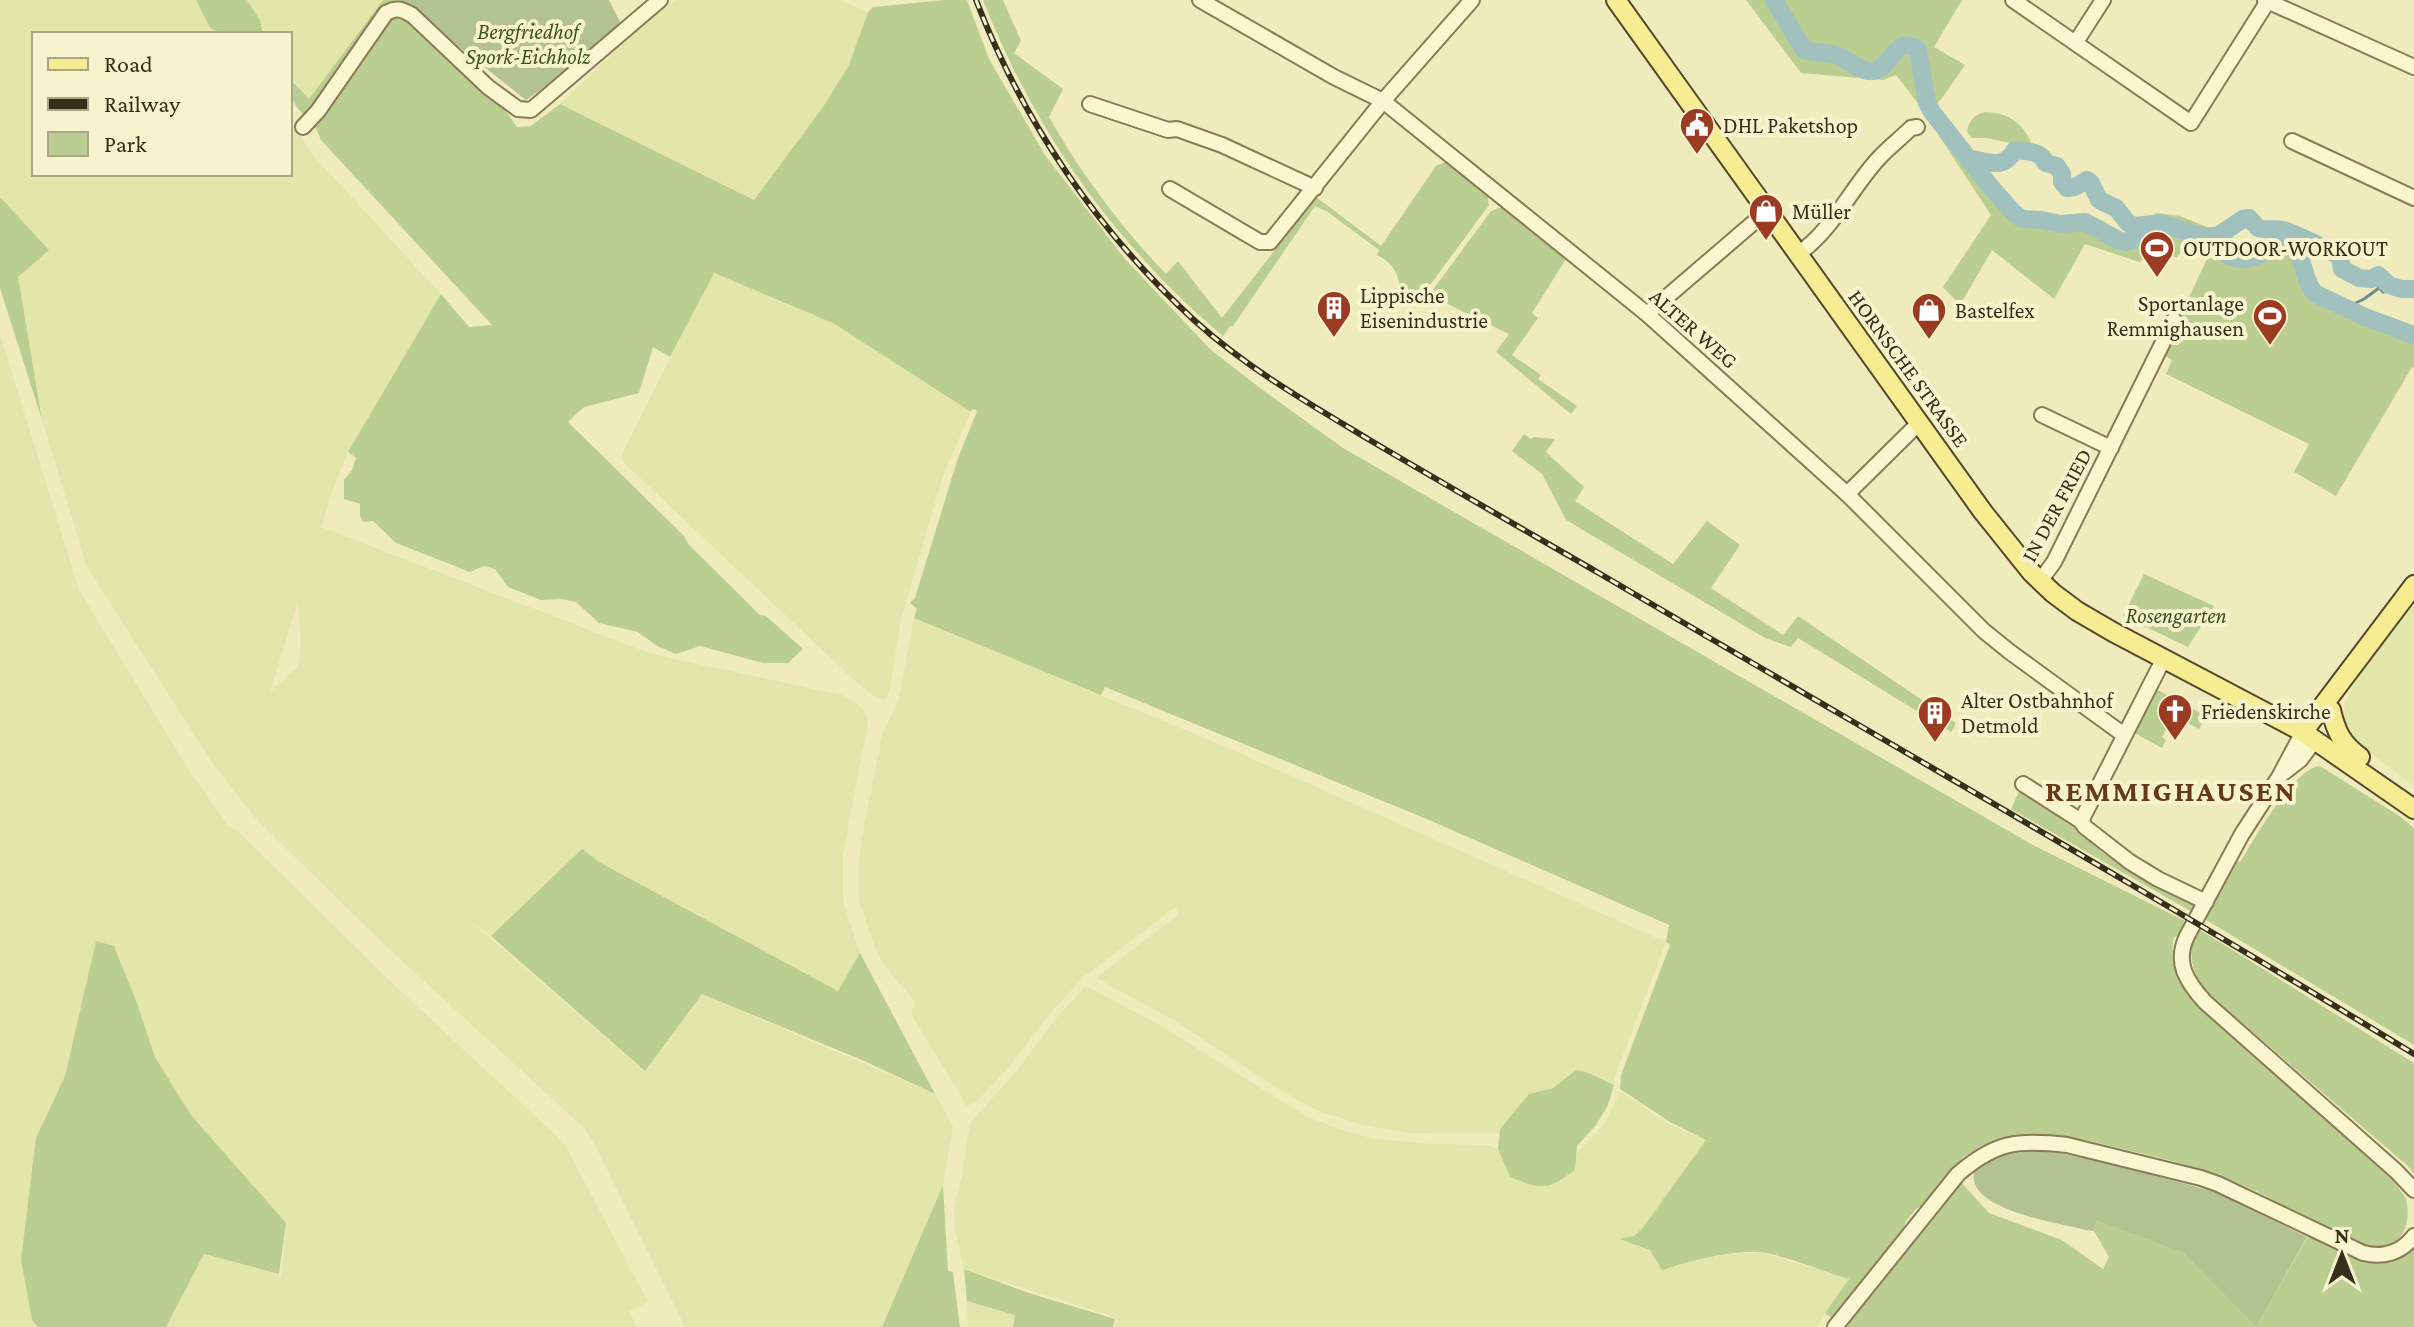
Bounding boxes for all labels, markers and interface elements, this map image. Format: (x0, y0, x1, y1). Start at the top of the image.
park label: Bergfriedhof Spork-Eichholz (466, 19, 591, 69)
legend (32, 32, 292, 176)
text: Road (104, 50, 153, 77)
text: Railway (104, 90, 181, 117)
public building icon: DHL Paketshop (1678, 106, 1716, 156)
place label: DHL Paketshop (1723, 113, 1858, 138)
text: Park (104, 130, 147, 157)
shop icon: Müller (1747, 192, 1785, 242)
place label: Müller (1792, 199, 1851, 224)
sports icon: OUTDOOR-WORKOUT (2138, 229, 2176, 279)
place label: OUTDOOR-WORKOUT (2183, 236, 2388, 261)
place label: Lippische Eisenindustrie (1360, 283, 1488, 333)
street label: ALTER WEG (1645, 283, 1743, 373)
street label: HORNSCHE STRASSE (1843, 285, 1974, 452)
building icon: Lippische Eisenindustrie (1315, 289, 1353, 339)
shop icon: Bastelfex (1910, 291, 1948, 341)
place label: Sportanlage Remmighausen (2107, 291, 2244, 341)
sports icon: Sportanlage Remmighausen (2251, 297, 2289, 347)
place label: Bastelfex (1955, 298, 2035, 323)
street label: IN DER FRIED (2016, 444, 2097, 566)
park label: Rosengarten (2125, 603, 2227, 628)
place label: Alter Ostbahnhof Detmold (1961, 688, 2115, 738)
church icon: Friedenskirche (2156, 692, 2194, 742)
building icon: Alter Ostbahnhof Detmold (1916, 694, 1954, 744)
place label: Friedenskirche (2201, 699, 2331, 724)
district label: REMMIGHAUSEN (2045, 774, 2297, 807)
north arrow (2302, 1215, 2382, 1295)
text: N (2335, 1223, 2350, 1248)

